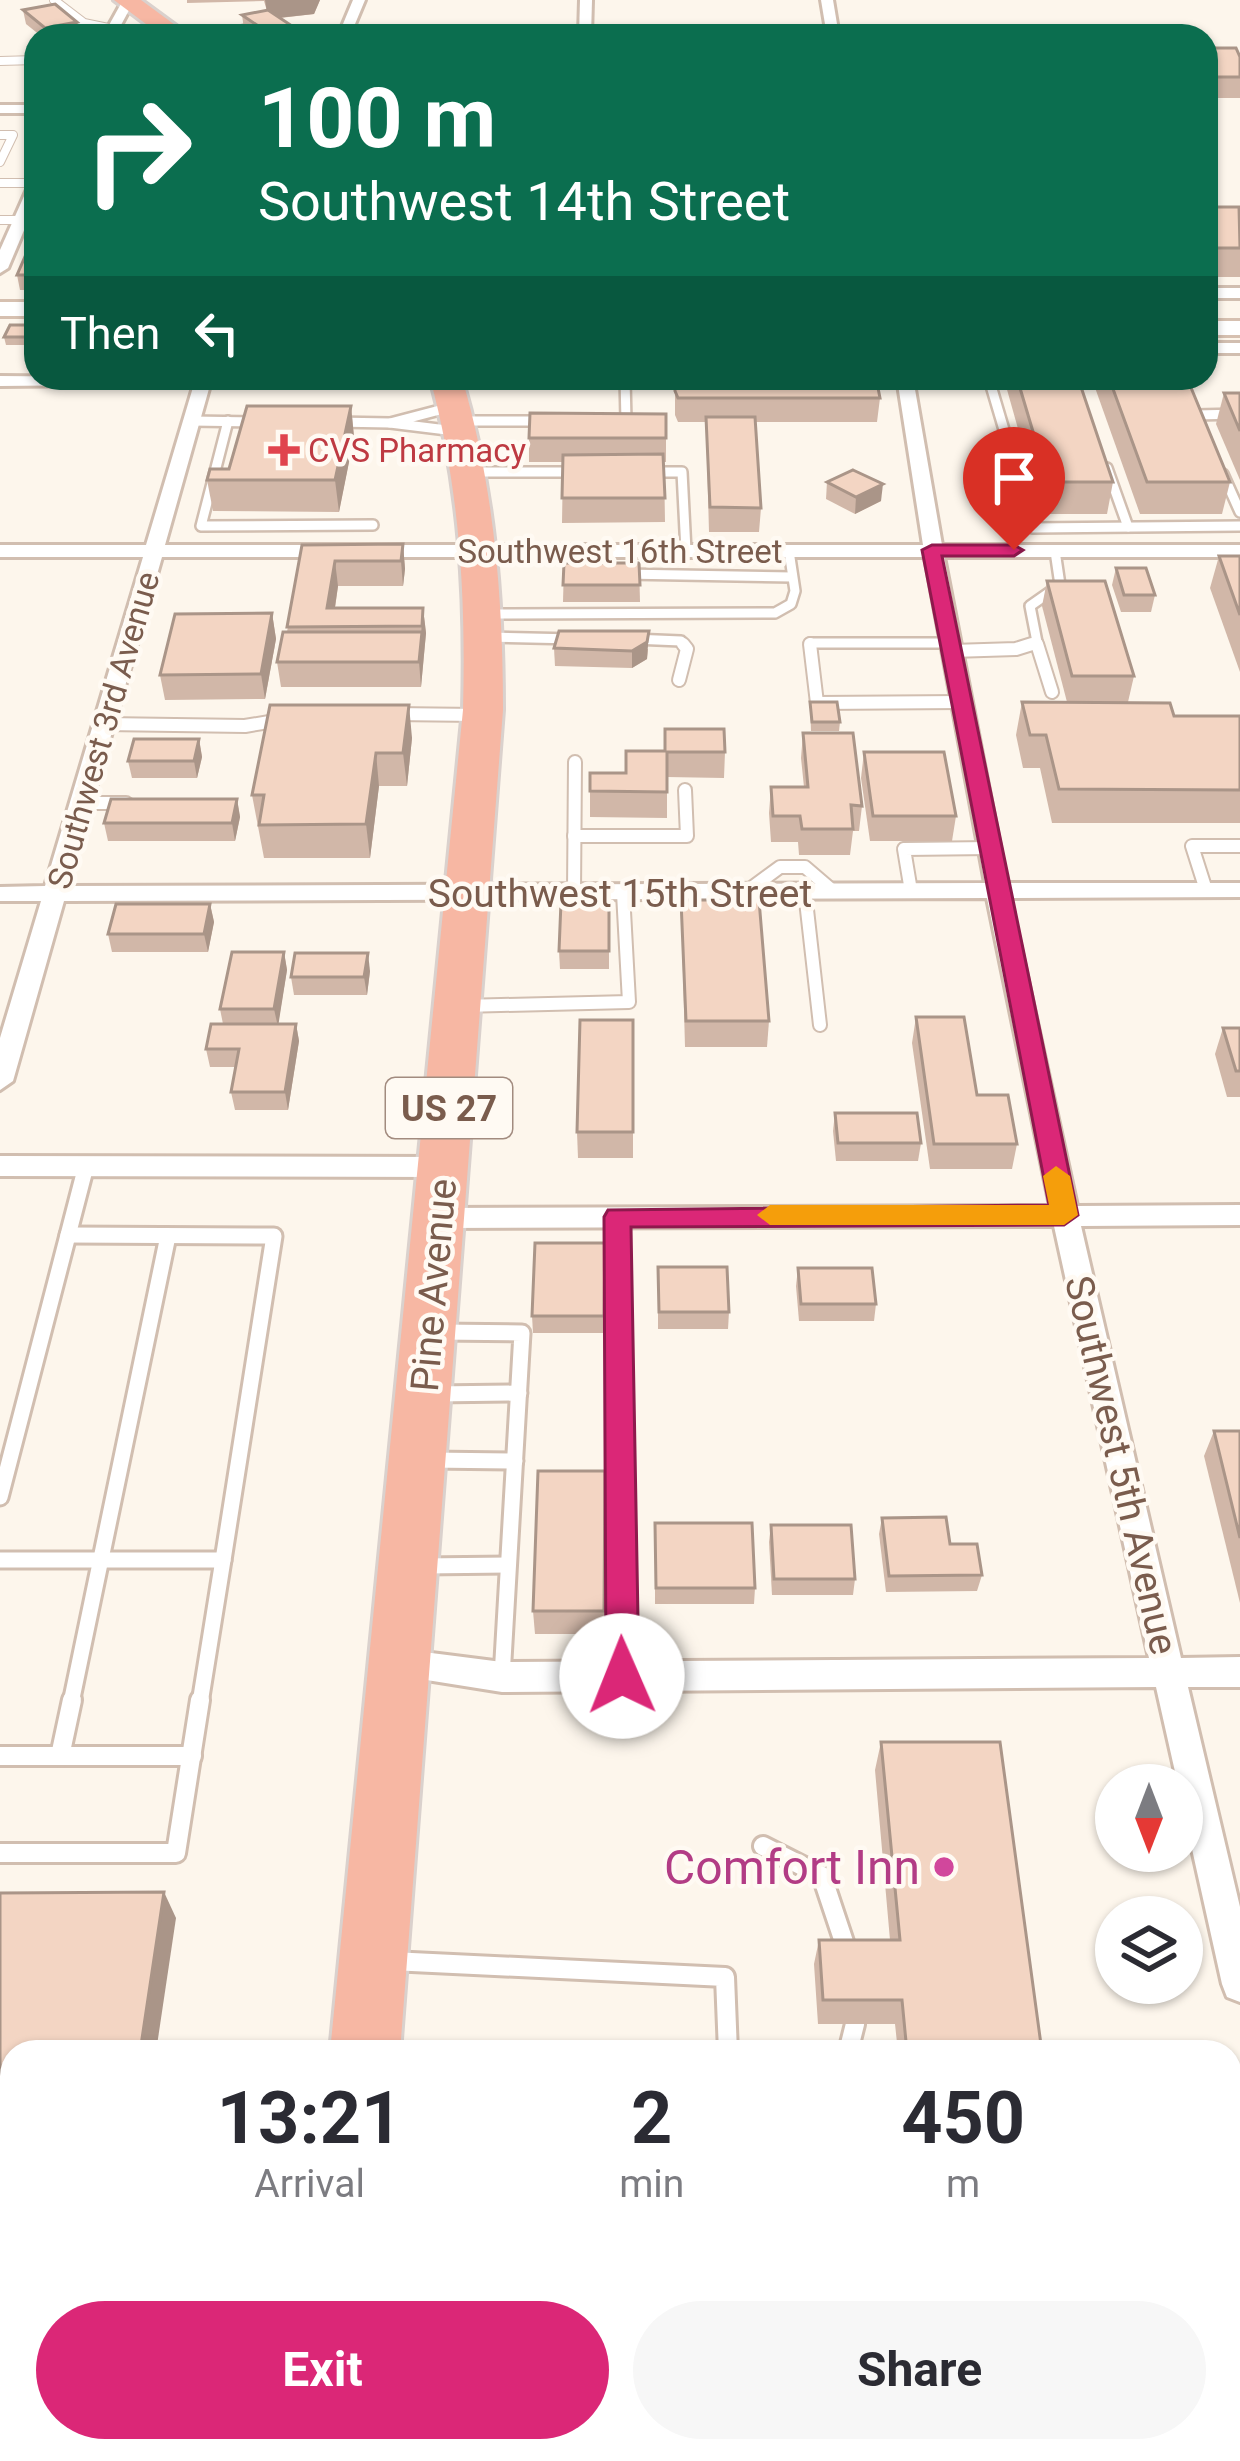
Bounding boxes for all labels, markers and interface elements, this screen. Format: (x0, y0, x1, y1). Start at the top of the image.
text: 100 m (258, 69, 496, 168)
icon: right (60, 72, 216, 228)
text: Southwest 14th Street (258, 170, 790, 233)
icon: left (184, 300, 250, 366)
text: Then (60, 307, 160, 360)
pin (963, 427, 1065, 550)
place label: CVS Pharmacy (308, 431, 527, 470)
marker: CVS Pharmacy (271, 437, 297, 463)
icon: arrive (981, 445, 1047, 511)
street label: Southwest 16th Street (457, 532, 783, 571)
street label: Southwest 3rd Avenue (40, 567, 167, 893)
street label: Southwest 15th Street (428, 871, 812, 917)
road number: US 27 (386, 1078, 512, 1138)
street label: Pine Avenue (402, 1177, 466, 1393)
street label: Southwest 5th Avenue (1055, 1271, 1187, 1659)
position arrow (559, 1613, 685, 1739)
north arrow (1095, 1764, 1203, 1872)
map controls (1095, 1764, 1203, 2004)
place label: Comfort Inn (664, 1839, 920, 1896)
marker: Comfort Inn (931, 1854, 957, 1880)
button: layers (1095, 1896, 1203, 2004)
text: 13:21 (217, 2076, 402, 2161)
text: 2 (631, 2076, 672, 2161)
text: 450 (901, 2076, 1025, 2161)
text: Arrival (254, 2161, 365, 2207)
text: min (619, 2161, 684, 2207)
text: m (946, 2161, 980, 2207)
button: Exit (36, 2301, 609, 2439)
button: Share (633, 2301, 1206, 2439)

